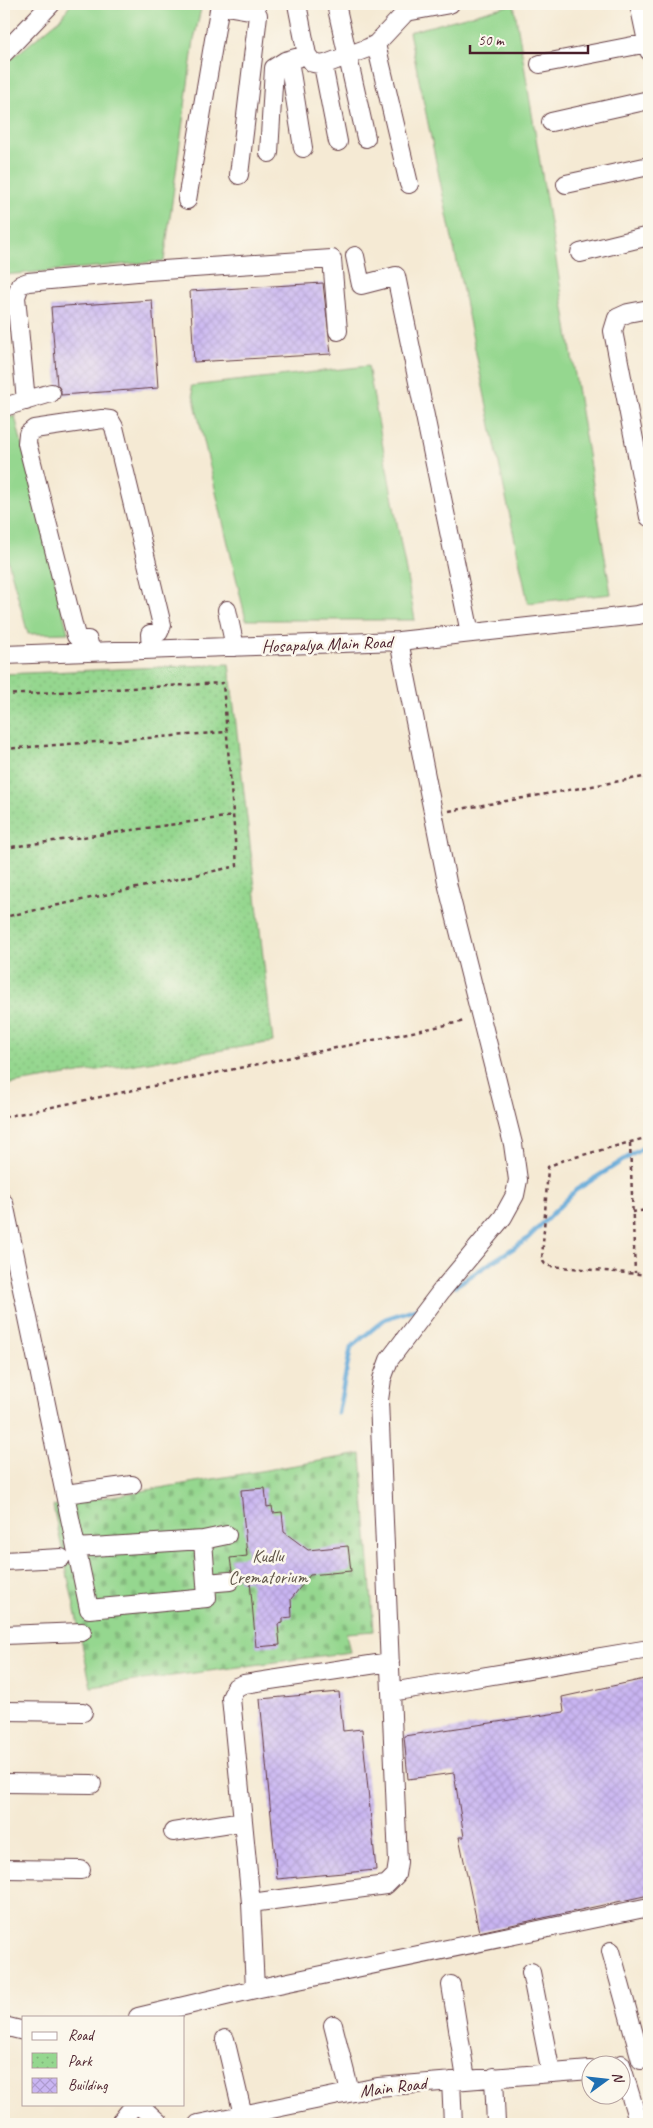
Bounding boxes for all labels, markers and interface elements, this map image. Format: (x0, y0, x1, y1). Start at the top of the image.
scale bar (470, 22, 588, 54)
text: 50 m (478, 31, 505, 50)
street label: Hosapalya Main Road (261, 631, 396, 657)
park label: Kudlu Crematorium (229, 1545, 308, 1588)
legend (22, 2016, 185, 2106)
text: Road (68, 2026, 95, 2045)
text: Park (68, 2052, 93, 2071)
north arrow (580, 2056, 630, 2106)
text: N (609, 2070, 628, 2085)
street label: Main Road (358, 2072, 430, 2102)
text: Building (68, 2076, 108, 2095)

